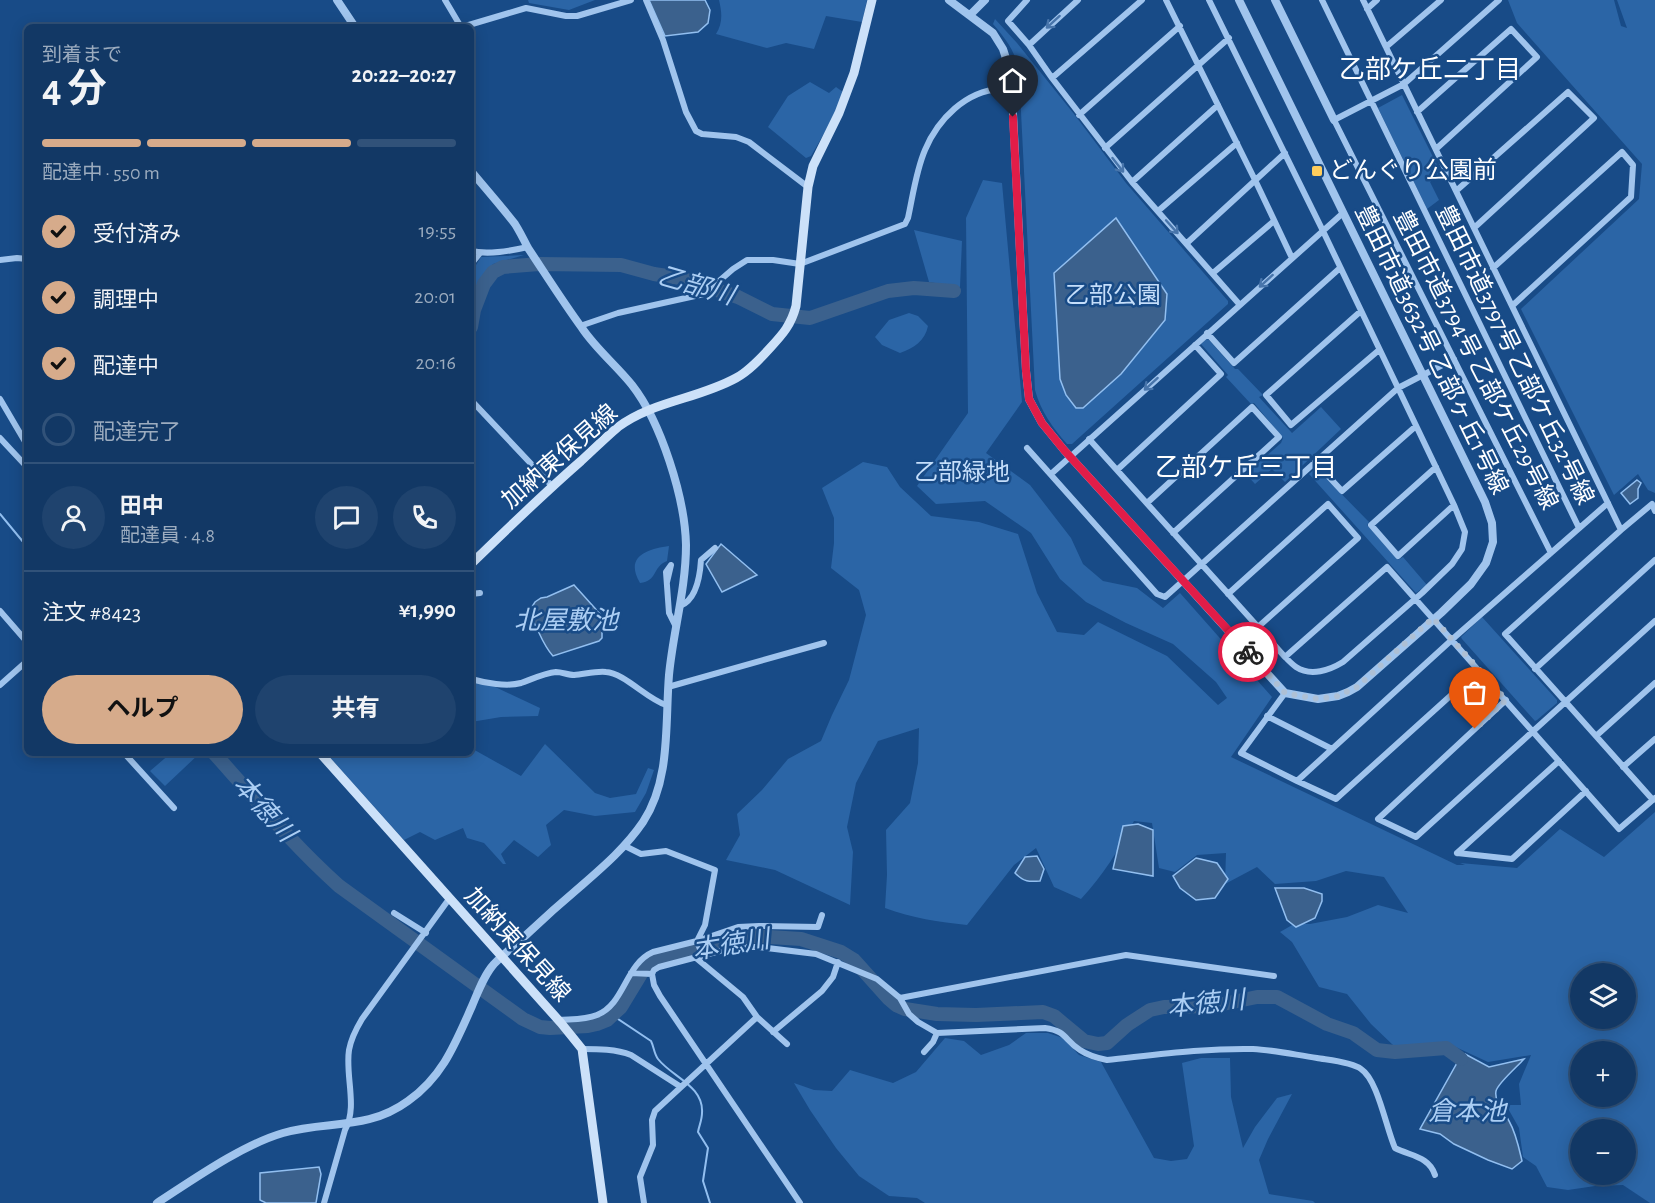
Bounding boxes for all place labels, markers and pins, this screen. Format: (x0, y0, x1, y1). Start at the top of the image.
pin (987, 55, 1038, 117)
place label: どんぐり公園前 (1329, 157, 1497, 183)
marker: どんぐり公園前 (1310, 164, 1324, 178)
pin (1449, 667, 1500, 729)

